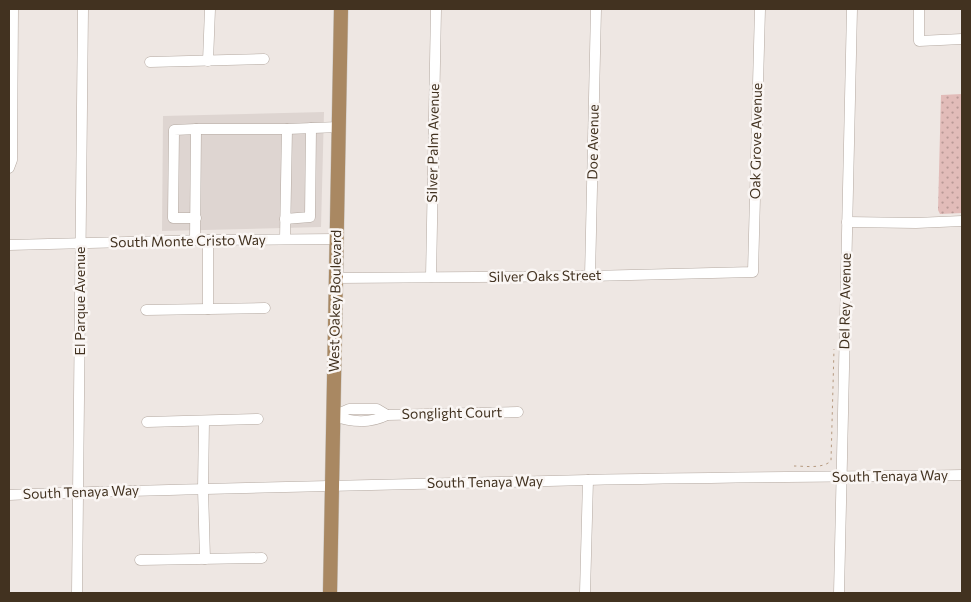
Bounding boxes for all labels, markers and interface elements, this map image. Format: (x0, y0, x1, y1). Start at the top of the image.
street label: Silver Palm Avenue (423, 83, 442, 203)
street label: Oak Grove Avenue (746, 83, 765, 199)
street label: Doe Avenue (583, 104, 602, 180)
street label: West Oakey Boulevard (325, 230, 344, 372)
street label: South Monte Cristo Way (110, 231, 266, 250)
street label: El Parque Avenue (71, 247, 88, 355)
street label: Del Rey Avenue (835, 253, 854, 349)
street label: Silver Oaks Street (488, 266, 602, 285)
street label: Songlight Court (402, 403, 503, 422)
street label: South Tenaya Way (832, 466, 948, 485)
street label: South Tenaya Way (427, 472, 543, 491)
street label: South Tenaya Way (23, 481, 139, 502)

